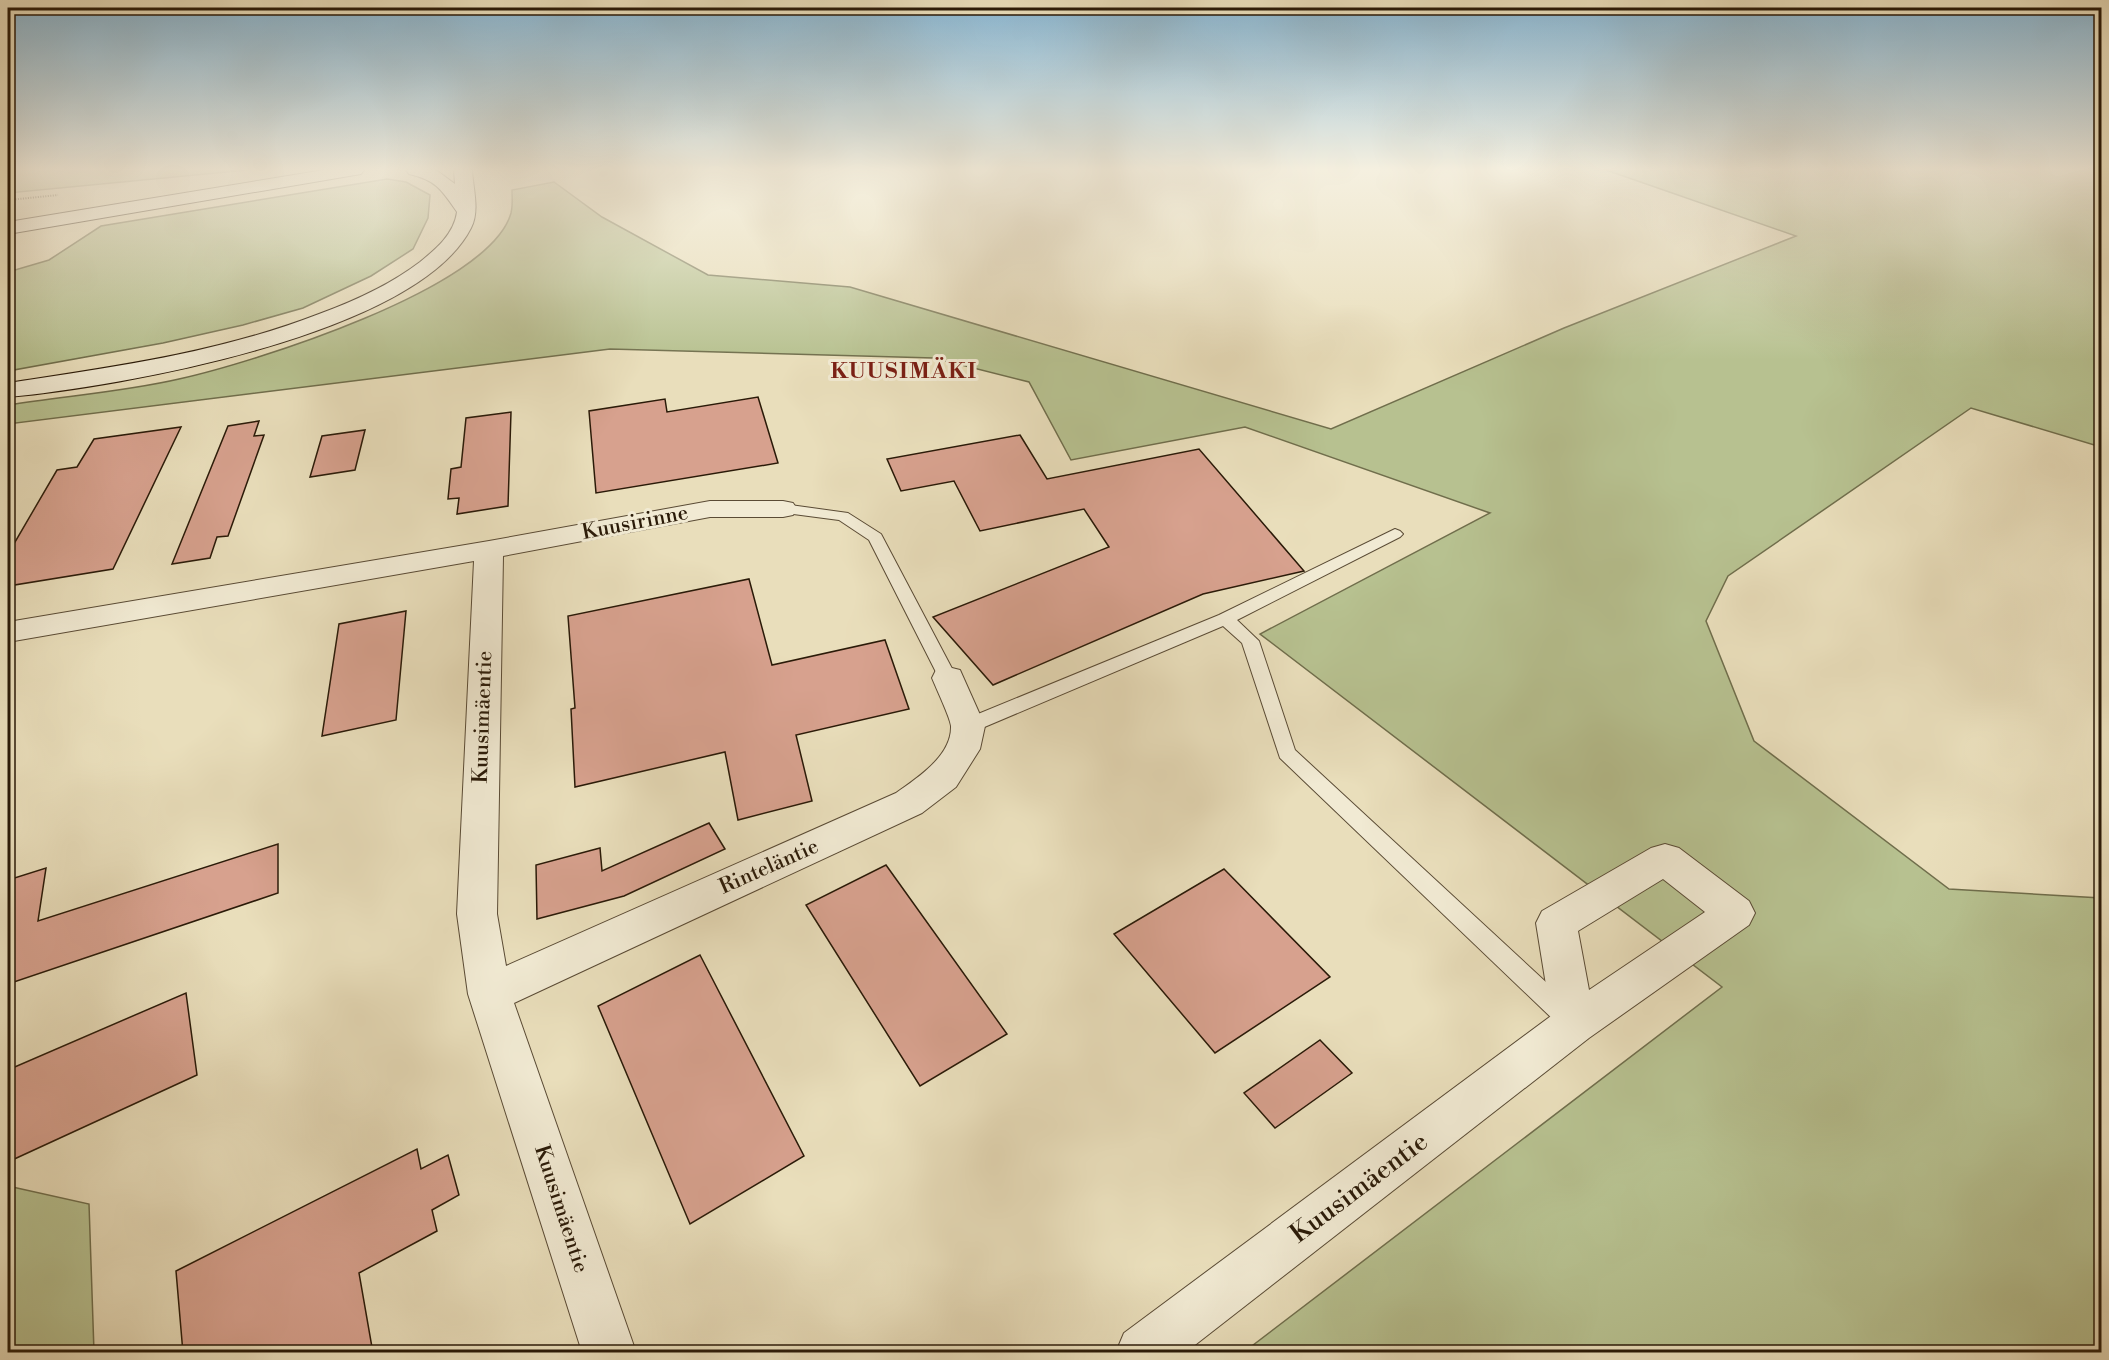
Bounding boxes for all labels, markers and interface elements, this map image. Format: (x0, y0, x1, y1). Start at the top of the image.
district label: KUUSIMÄKI (830, 356, 978, 385)
street label: Kuusirinne (580, 500, 690, 546)
street label: Kuusimäentie (468, 650, 498, 784)
street label: Rinteläntie (715, 834, 823, 900)
street label: Kuusimäentie (1284, 1126, 1434, 1250)
street label: Kuusimäentie (528, 1142, 594, 1276)

